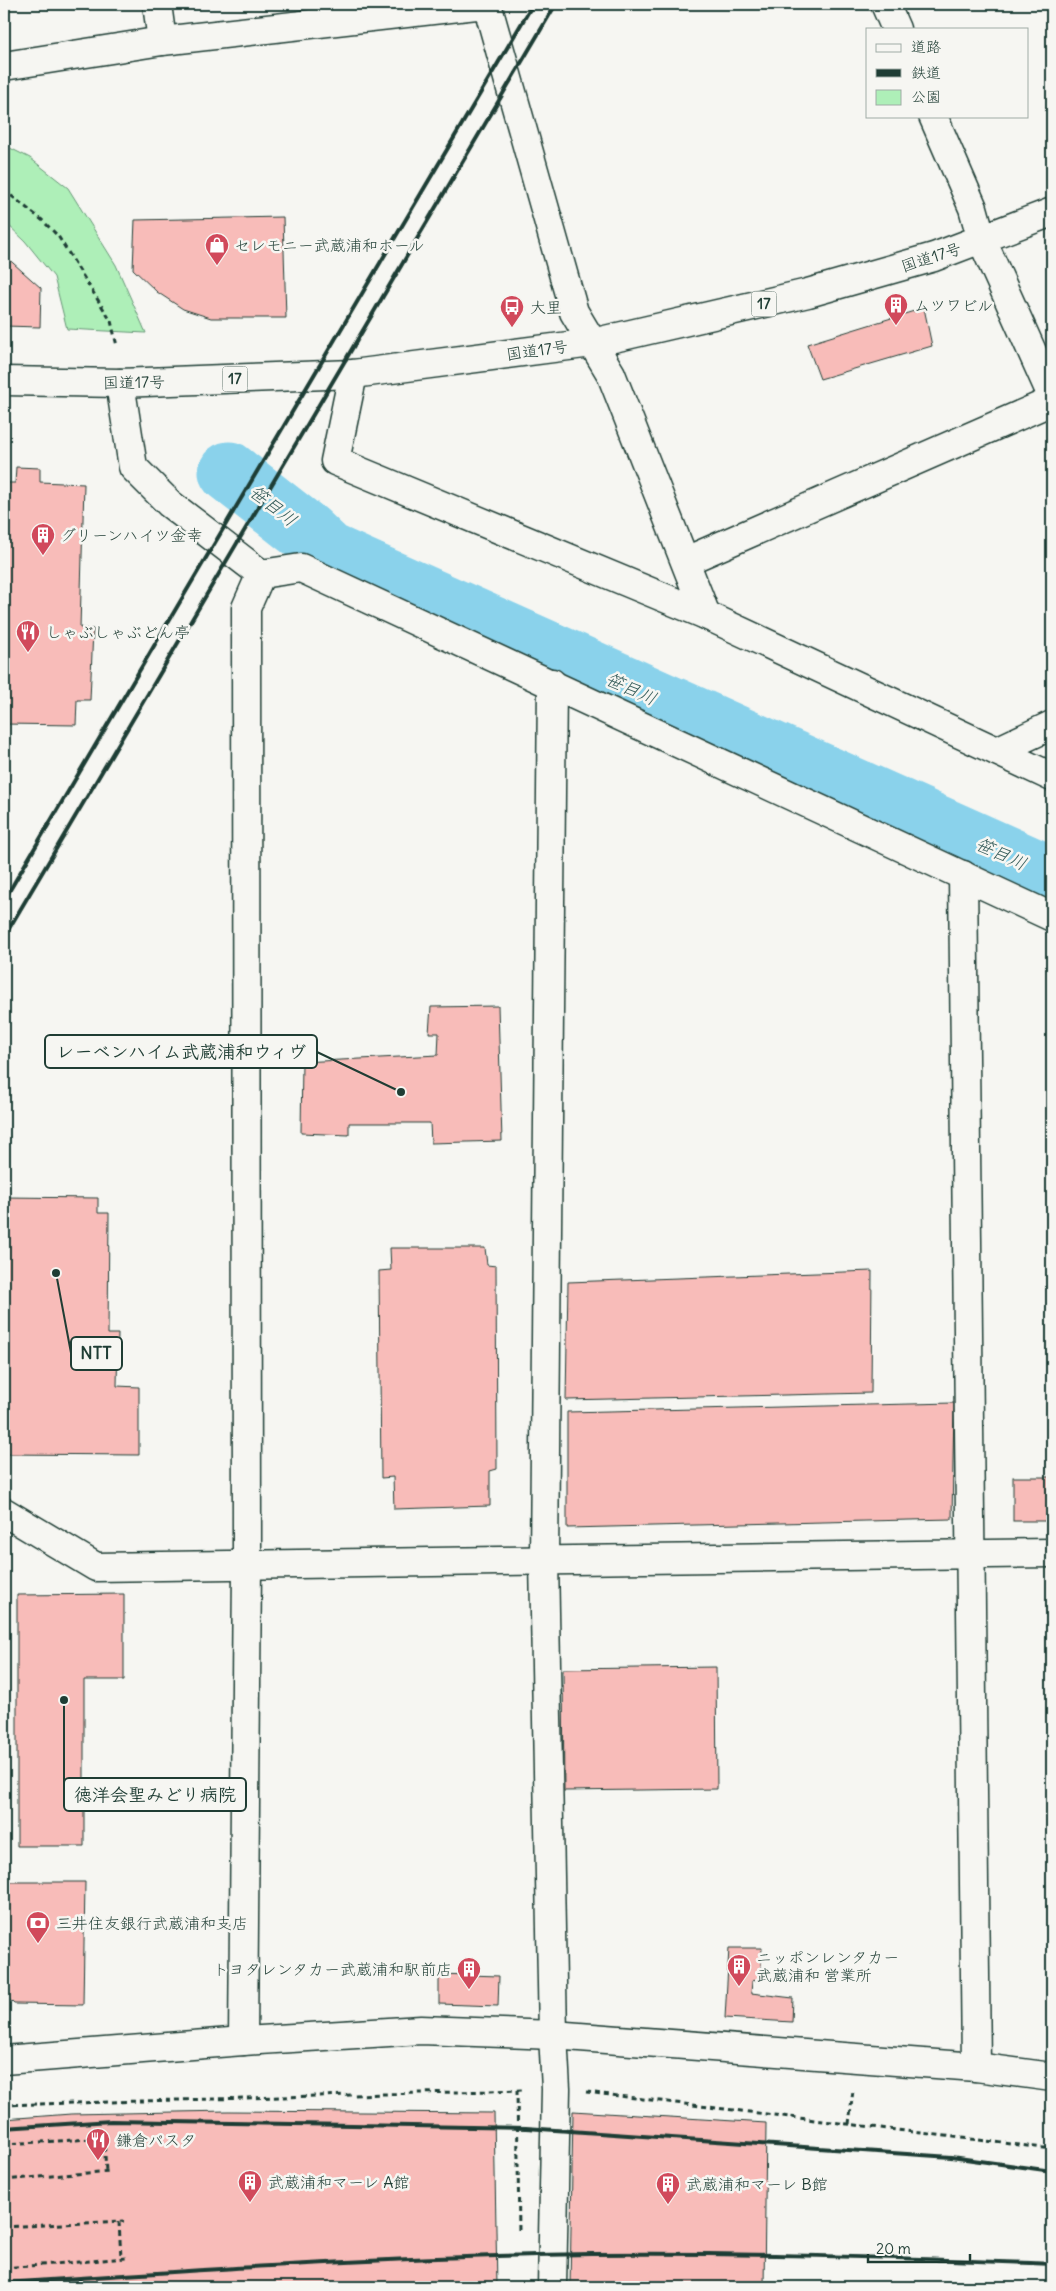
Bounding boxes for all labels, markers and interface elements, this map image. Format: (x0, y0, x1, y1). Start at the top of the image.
legend (866, 28, 1028, 118)
text: 道路 (911, 37, 941, 56)
text: 鉄道 (911, 63, 941, 82)
text: 公園 (911, 87, 941, 106)
shop icon: セレモニー武蔵浦和ホール (204, 232, 230, 266)
place label: セレモニー武蔵浦和ホール (234, 235, 425, 255)
street label: 国道17号 (898, 238, 964, 276)
road number: 17 (752, 292, 776, 316)
building icon: ムツワビル (883, 292, 909, 326)
bus stop icon: 大里 (499, 294, 525, 328)
place label: ムツワビル (914, 295, 993, 315)
place label: 大里 (530, 297, 562, 317)
street label: 国道17号 (505, 336, 569, 364)
road number: 17 (222, 366, 248, 392)
street label: 国道17号 (103, 371, 165, 393)
water label: 笹目川 (245, 480, 302, 531)
building icon: グリーンハイツ金幸 (30, 522, 56, 556)
place label: グリーンハイツ金幸 (60, 525, 202, 545)
restaurant icon: しゃぶしゃぶどん亭 (15, 619, 41, 653)
place label: しゃぶしゃぶどん亭 (46, 622, 190, 642)
water label: 笹目川 (602, 667, 661, 710)
water label: 笹目川 (972, 832, 1031, 875)
callout: レーベンハイム武蔵浦和ウィヴ (45, 1035, 317, 1068)
text: レーベンハイム武蔵浦和ウィヴ (56, 1040, 306, 1063)
callout: NTT (71, 1337, 122, 1370)
text: NTT (80, 1341, 112, 1364)
callout: 徳洋会聖みどり病院 (64, 1778, 246, 1811)
text: 徳洋会聖みどり病院 (74, 1783, 236, 1806)
bank icon: 三井住友銀行武蔵浦和支店 (25, 1910, 51, 1944)
place label: 三井住友銀行武蔵浦和支店 (56, 1913, 248, 1933)
place label: ニッポンレンタカー 武蔵浦和 営業所 (756, 1947, 899, 1985)
building icon: ニッポンレンタカー 武蔵浦和 営業所 (726, 1953, 752, 1987)
building icon: トヨタレンタカー武蔵浦和駅前店 (456, 1956, 482, 1990)
place label: トヨタレンタカー武蔵浦和駅前店 (213, 1959, 452, 1979)
restaurant icon: 鎌倉パスタ (85, 2127, 111, 2161)
place label: 鎌倉パスタ (116, 2130, 196, 2150)
building icon: 武蔵浦和マーレ A館 (237, 2169, 263, 2203)
building icon: 武蔵浦和マーレ B館 (655, 2171, 681, 2205)
place label: 武蔵浦和マーレ A館 (268, 2172, 409, 2192)
place label: 武蔵浦和マーレ B館 (686, 2174, 828, 2194)
scale bar (868, 2231, 971, 2263)
text: 20 m (876, 2239, 911, 2258)

